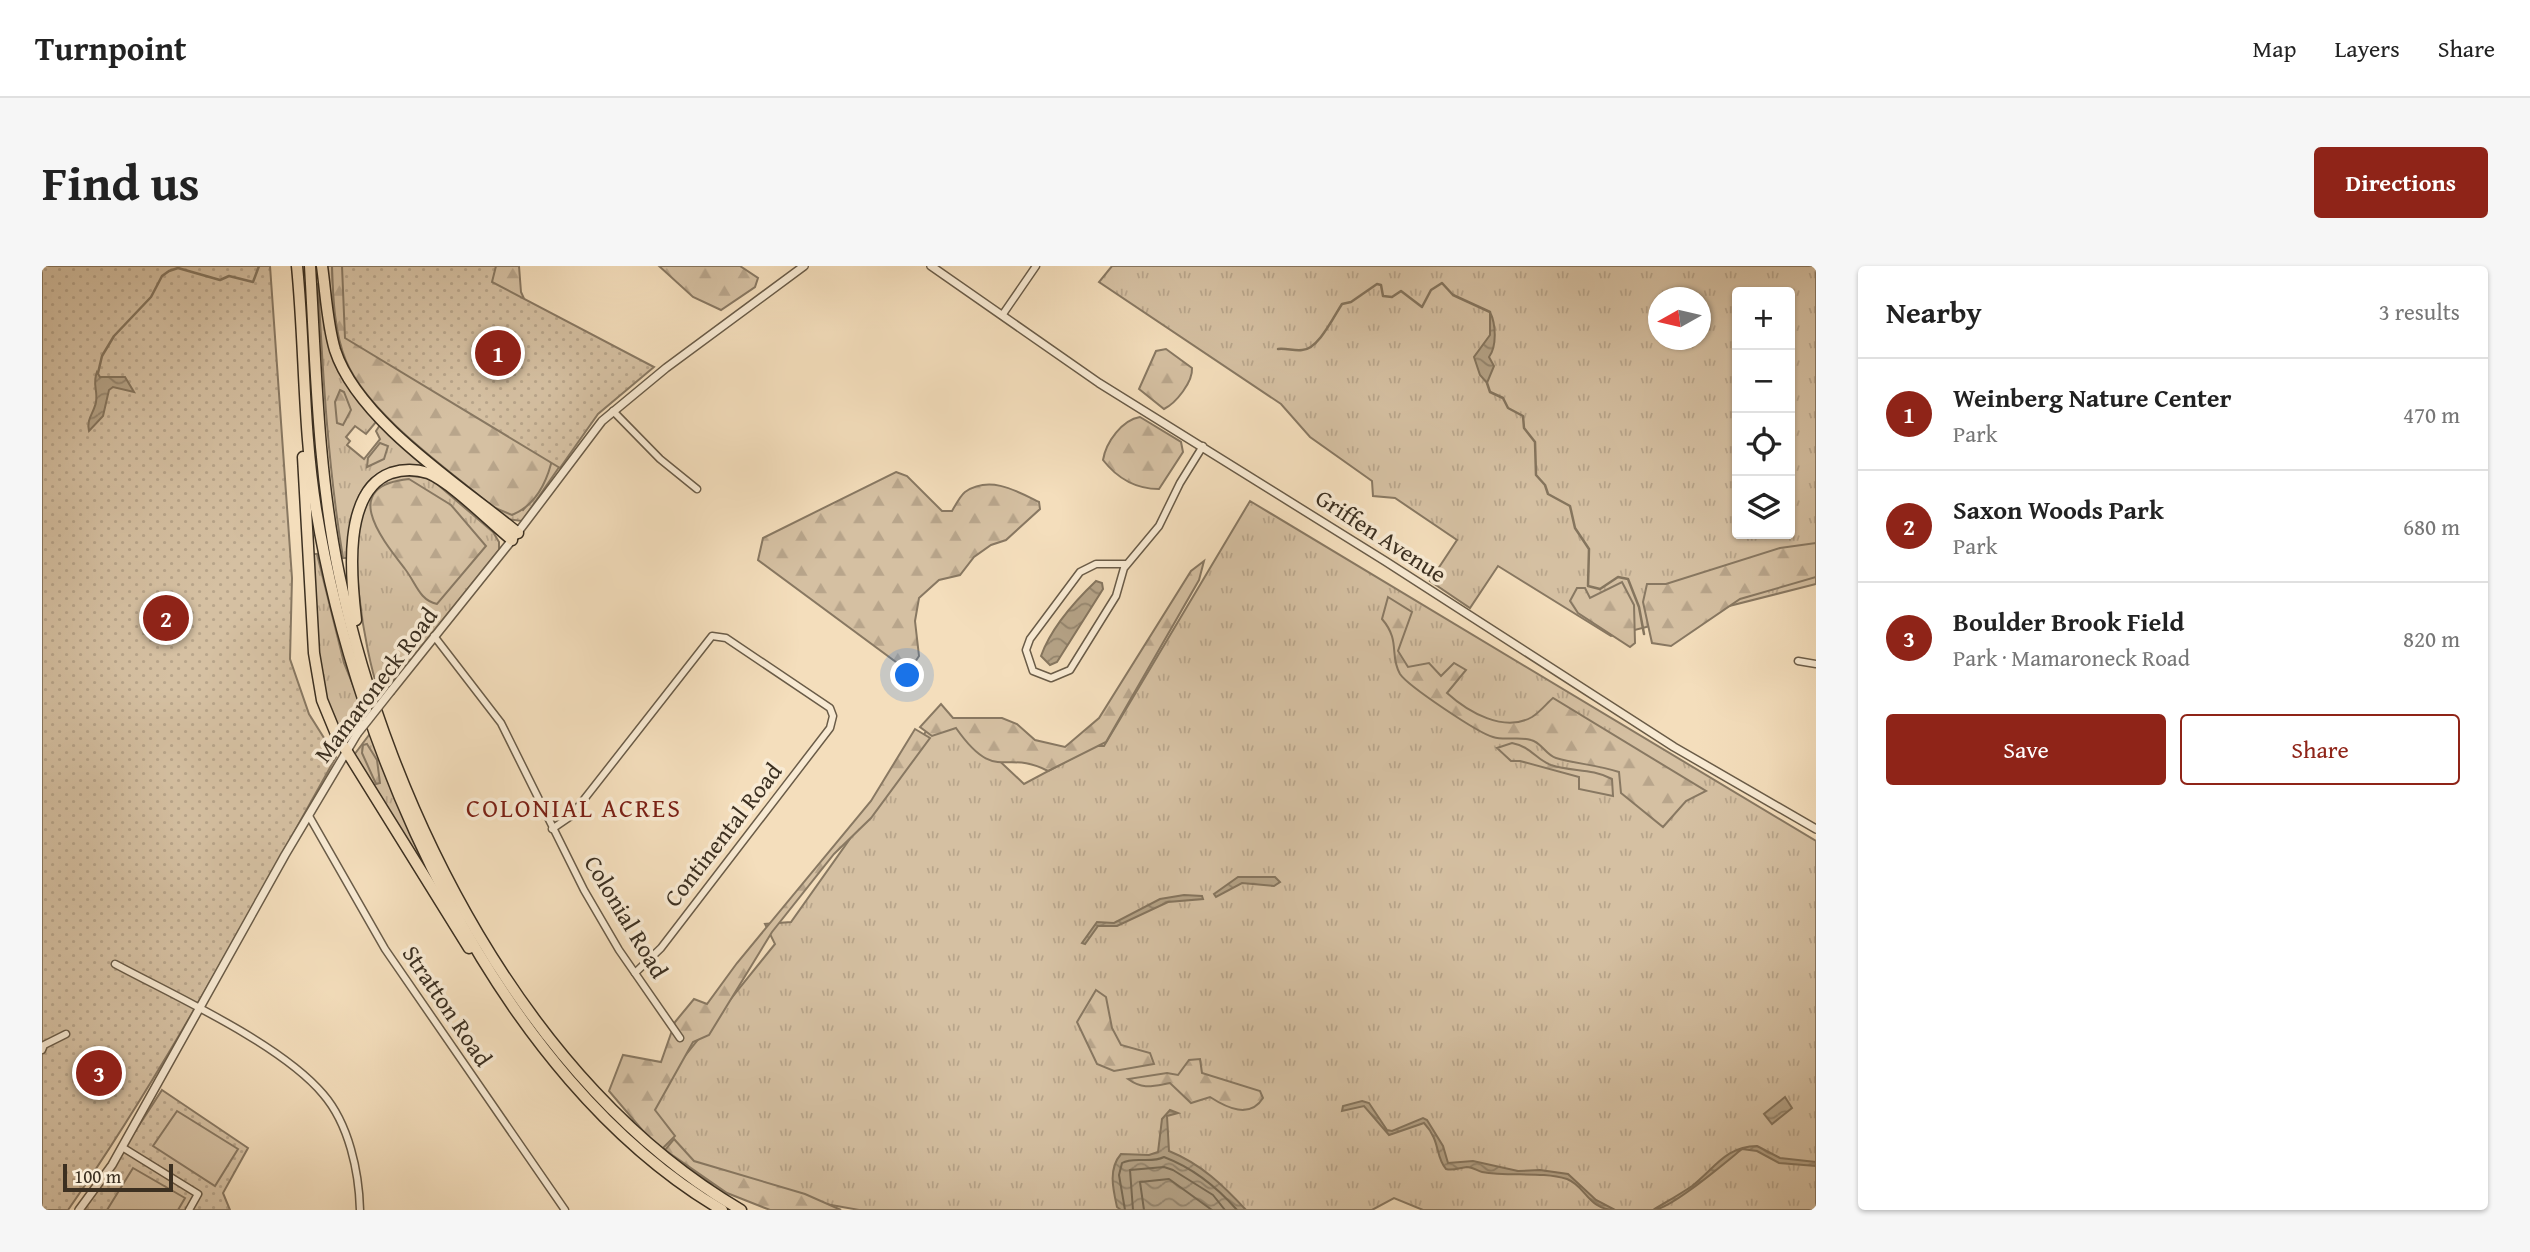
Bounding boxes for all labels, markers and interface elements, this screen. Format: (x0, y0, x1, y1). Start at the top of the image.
text: Turnpoint (35, 24, 187, 72)
text: Map (2253, 31, 2296, 66)
text: Layers (2334, 31, 2400, 66)
text: Share (2438, 31, 2495, 66)
text: Find us (42, 146, 200, 218)
button: Directions (2314, 147, 2488, 218)
north arrow (1648, 287, 1711, 350)
map controls (1732, 287, 1795, 539)
button: + (1732, 287, 1795, 350)
text: Nearby (1886, 290, 1982, 334)
text: 3 results (2379, 295, 2460, 328)
pin: 1 (475, 327, 521, 379)
button: − (1732, 350, 1795, 413)
text: Weinberg Nature Center (1953, 378, 2232, 417)
text: 1 (1903, 398, 1915, 431)
text: 470 m (2403, 398, 2460, 431)
button: locate (1732, 413, 1795, 476)
text: Park (1953, 417, 1997, 450)
button: layers (1732, 476, 1795, 539)
street label: Griffen Avenue (1309, 480, 1454, 591)
text: Saxon Woods Park (1953, 490, 2164, 529)
text: 2 (1903, 510, 1915, 543)
text: 680 m (2403, 510, 2460, 543)
text: Park (1953, 529, 1997, 562)
pin: 2 (143, 592, 189, 644)
street label: Mamaroneck Road (306, 600, 446, 770)
text: Boulder Brook Field (1953, 602, 2184, 641)
text: 3 (1903, 622, 1915, 655)
text: 820 m (2403, 622, 2460, 655)
text: Park · Mamaroneck Road (1953, 641, 2190, 674)
your location (890, 658, 924, 692)
button: Save (1886, 714, 2166, 785)
button: Share (2180, 714, 2460, 785)
street label: Continental Road (655, 755, 790, 914)
district label: COLONIAL ACRES (466, 788, 682, 827)
street label: Colonial Road (576, 849, 677, 985)
street label: Stratton Road (394, 938, 501, 1073)
pin: 3 (76, 1047, 122, 1099)
scale bar (63, 1161, 173, 1193)
text: 100 m (74, 1162, 121, 1190)

